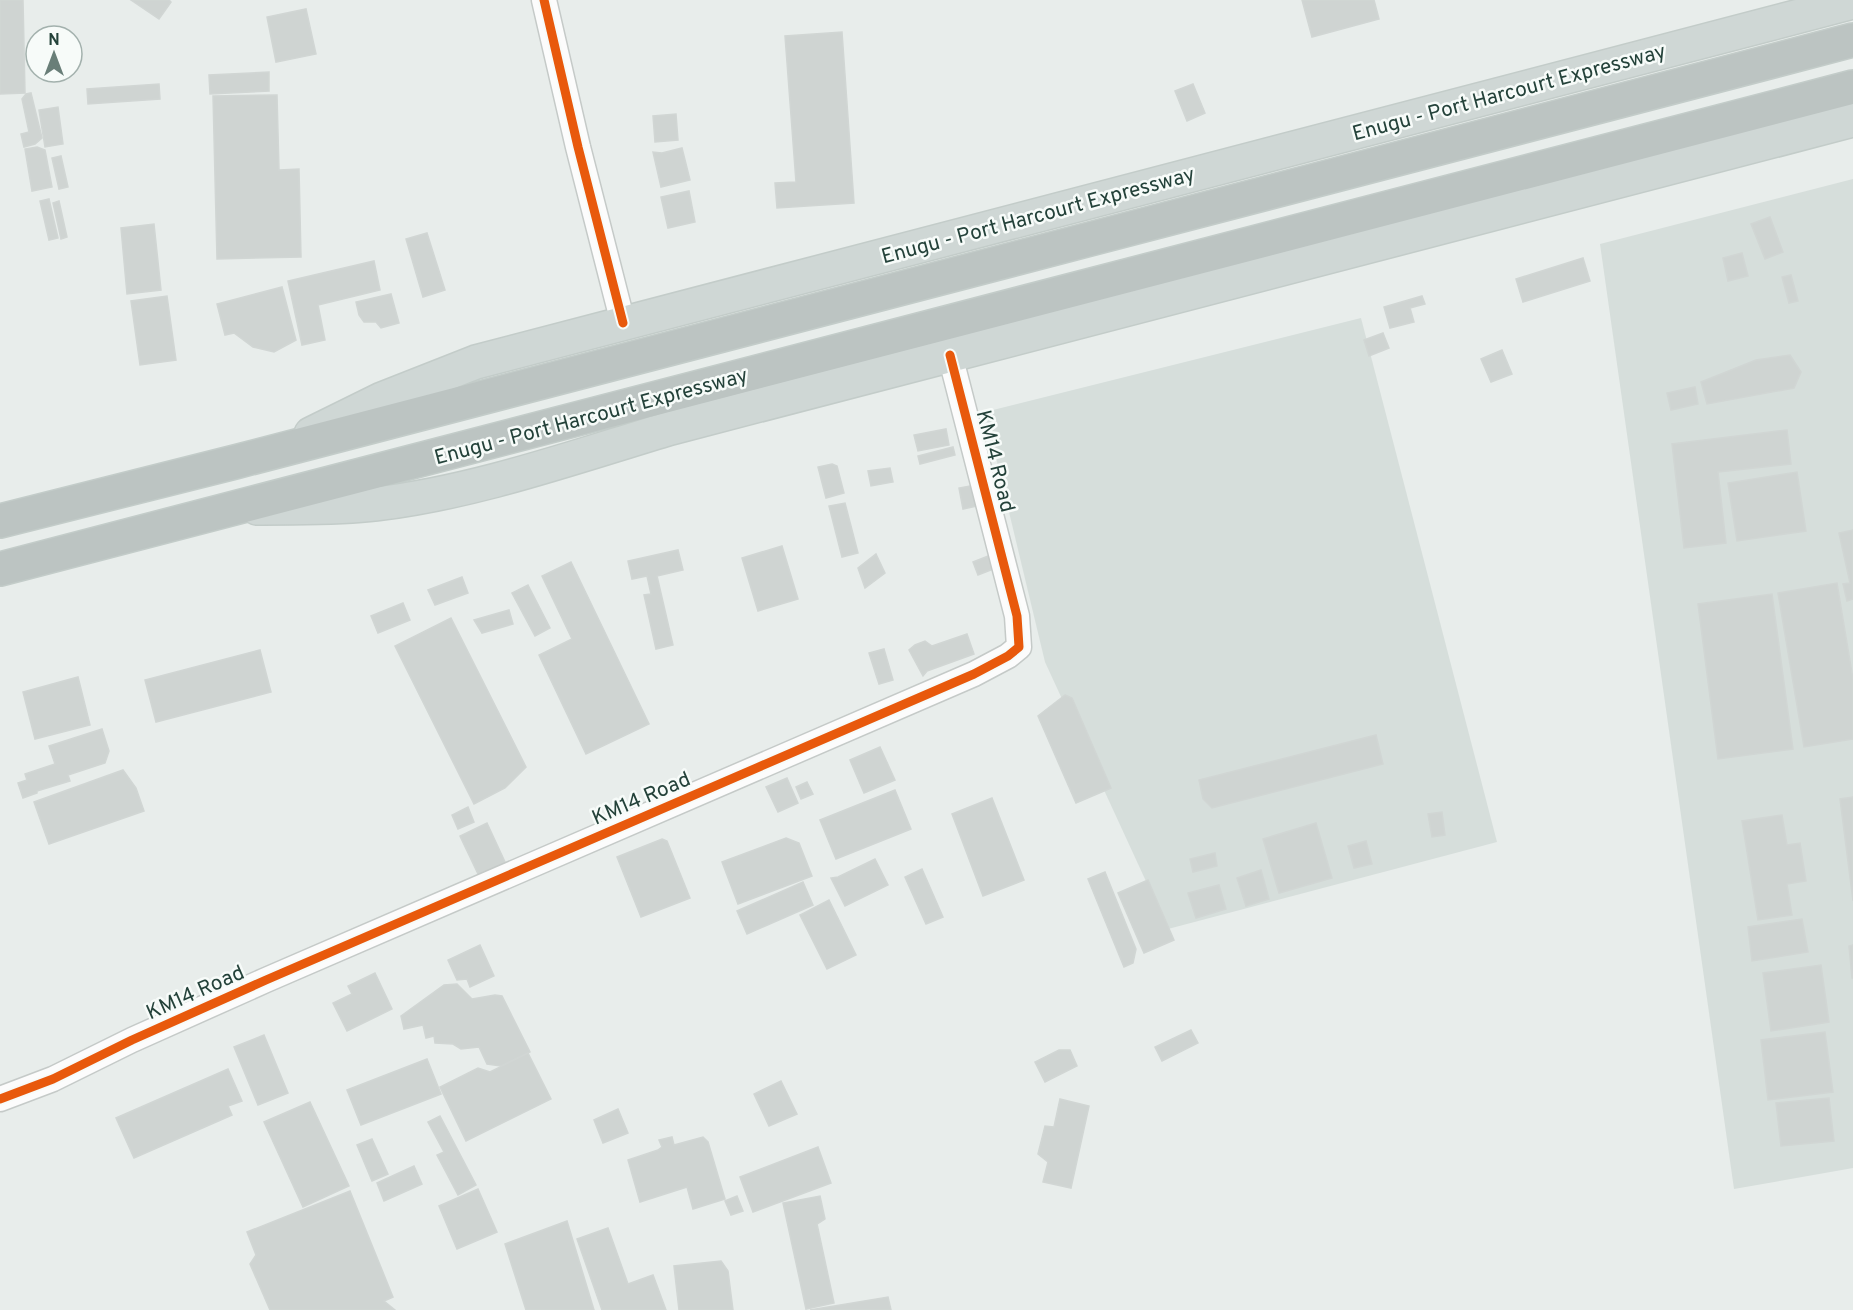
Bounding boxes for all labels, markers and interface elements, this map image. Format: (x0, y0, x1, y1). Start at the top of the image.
north arrow (24, 24, 84, 84)
text: N (48, 31, 60, 51)
street label: Enugu - Port Harcourt Expressway (1350, 39, 1669, 148)
street label: Enugu - Port Harcourt Expressway (879, 162, 1198, 271)
street label: Enugu - Port Harcourt Expressway (432, 363, 751, 472)
street label: KM14 Road (969, 407, 1020, 515)
street label: KM14 Road (588, 766, 695, 832)
street label: KM14 Road (142, 960, 249, 1027)

